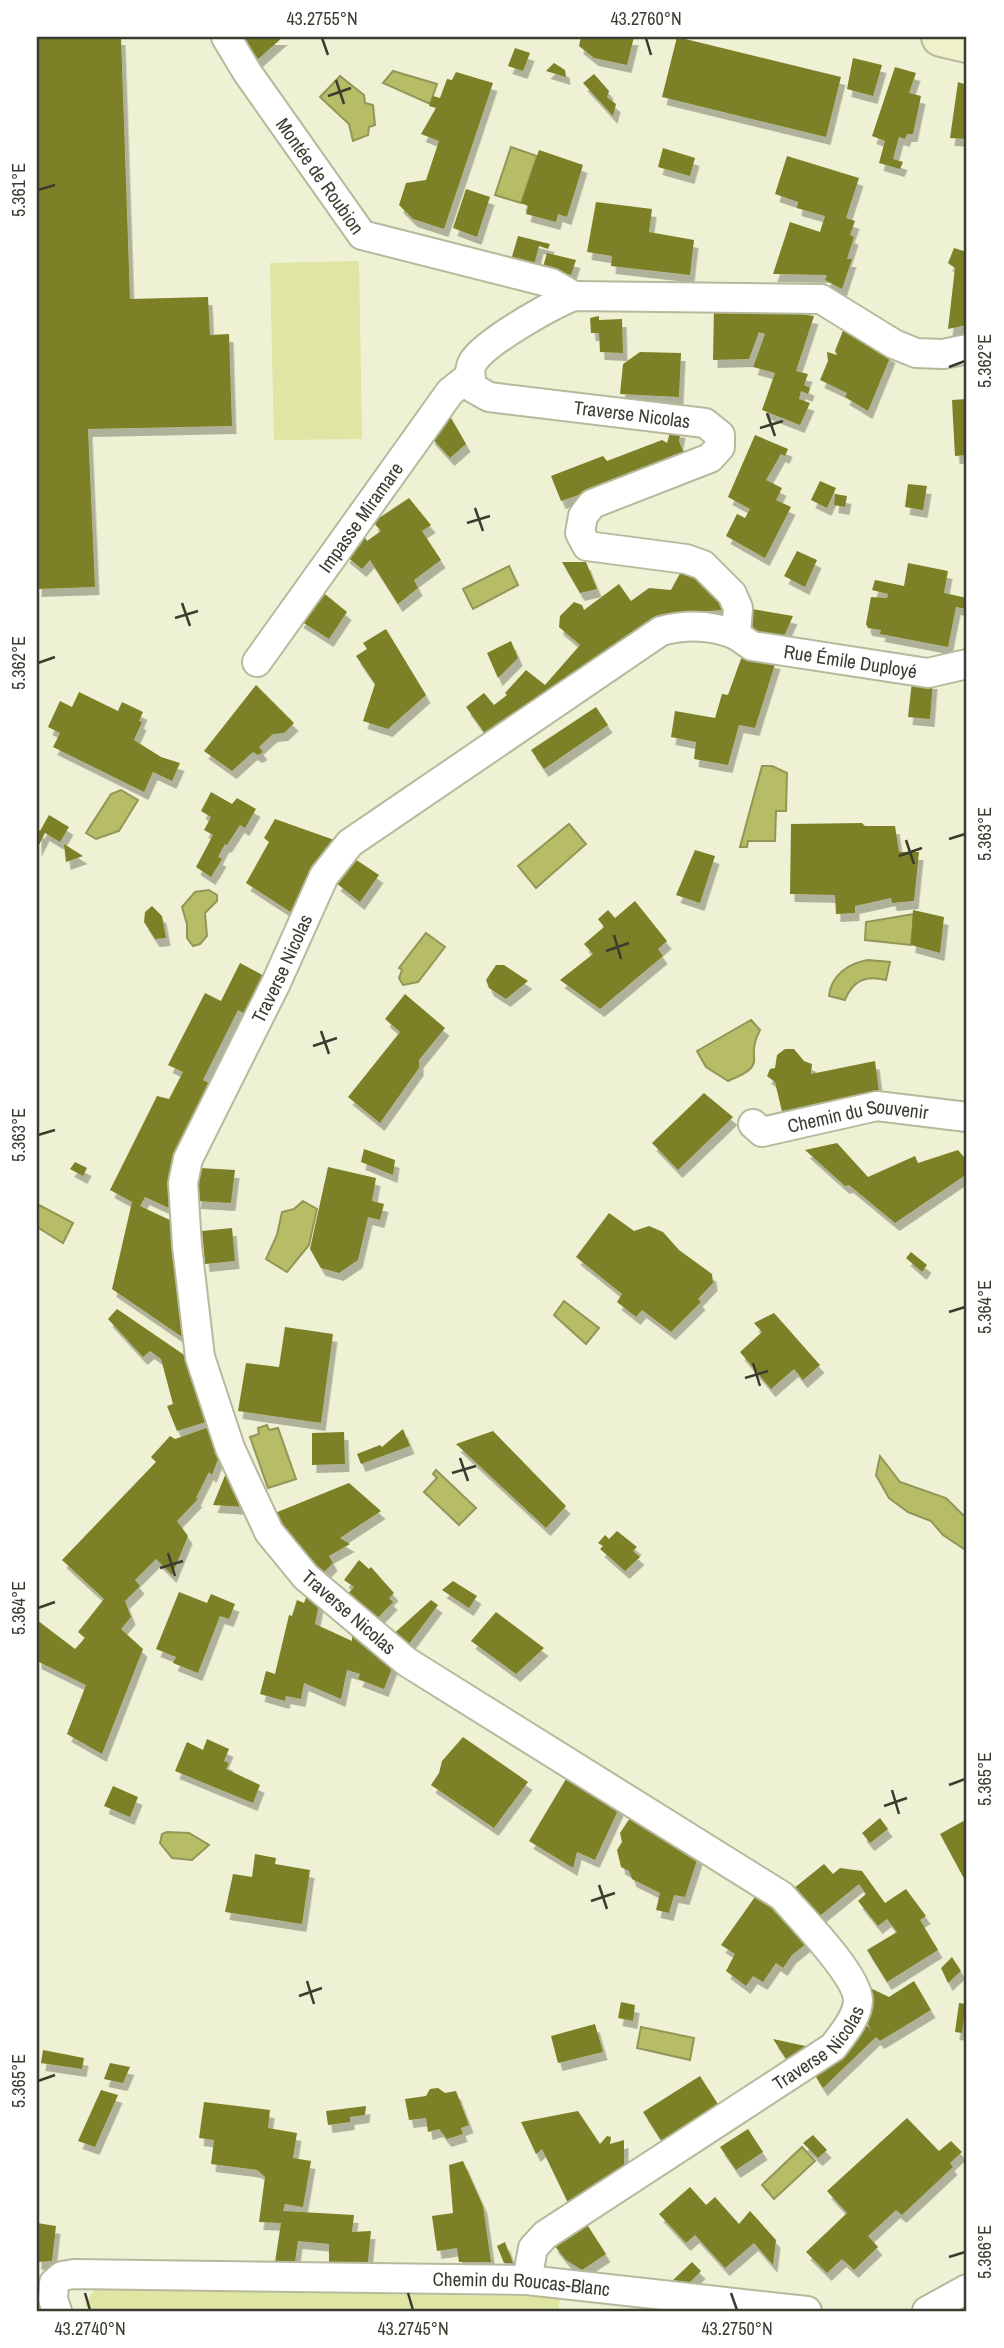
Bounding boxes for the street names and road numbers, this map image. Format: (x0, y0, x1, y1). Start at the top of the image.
street label: Montée de Roubion (270, 112, 370, 239)
street label: Traverse Nicolas (572, 394, 692, 434)
street label: Impasse Miramare (312, 457, 409, 578)
street label: Rue Émile Duployé (782, 638, 919, 684)
street label: Traverse Nicolas (245, 910, 318, 1027)
street label: Chemin du Souvenir (785, 1093, 931, 1139)
street label: Traverse Nicolas (296, 1564, 402, 1660)
street label: Traverse Nicolas (767, 2002, 870, 2096)
street label: Chemin du Roucas-Blanc (432, 2266, 611, 2302)

